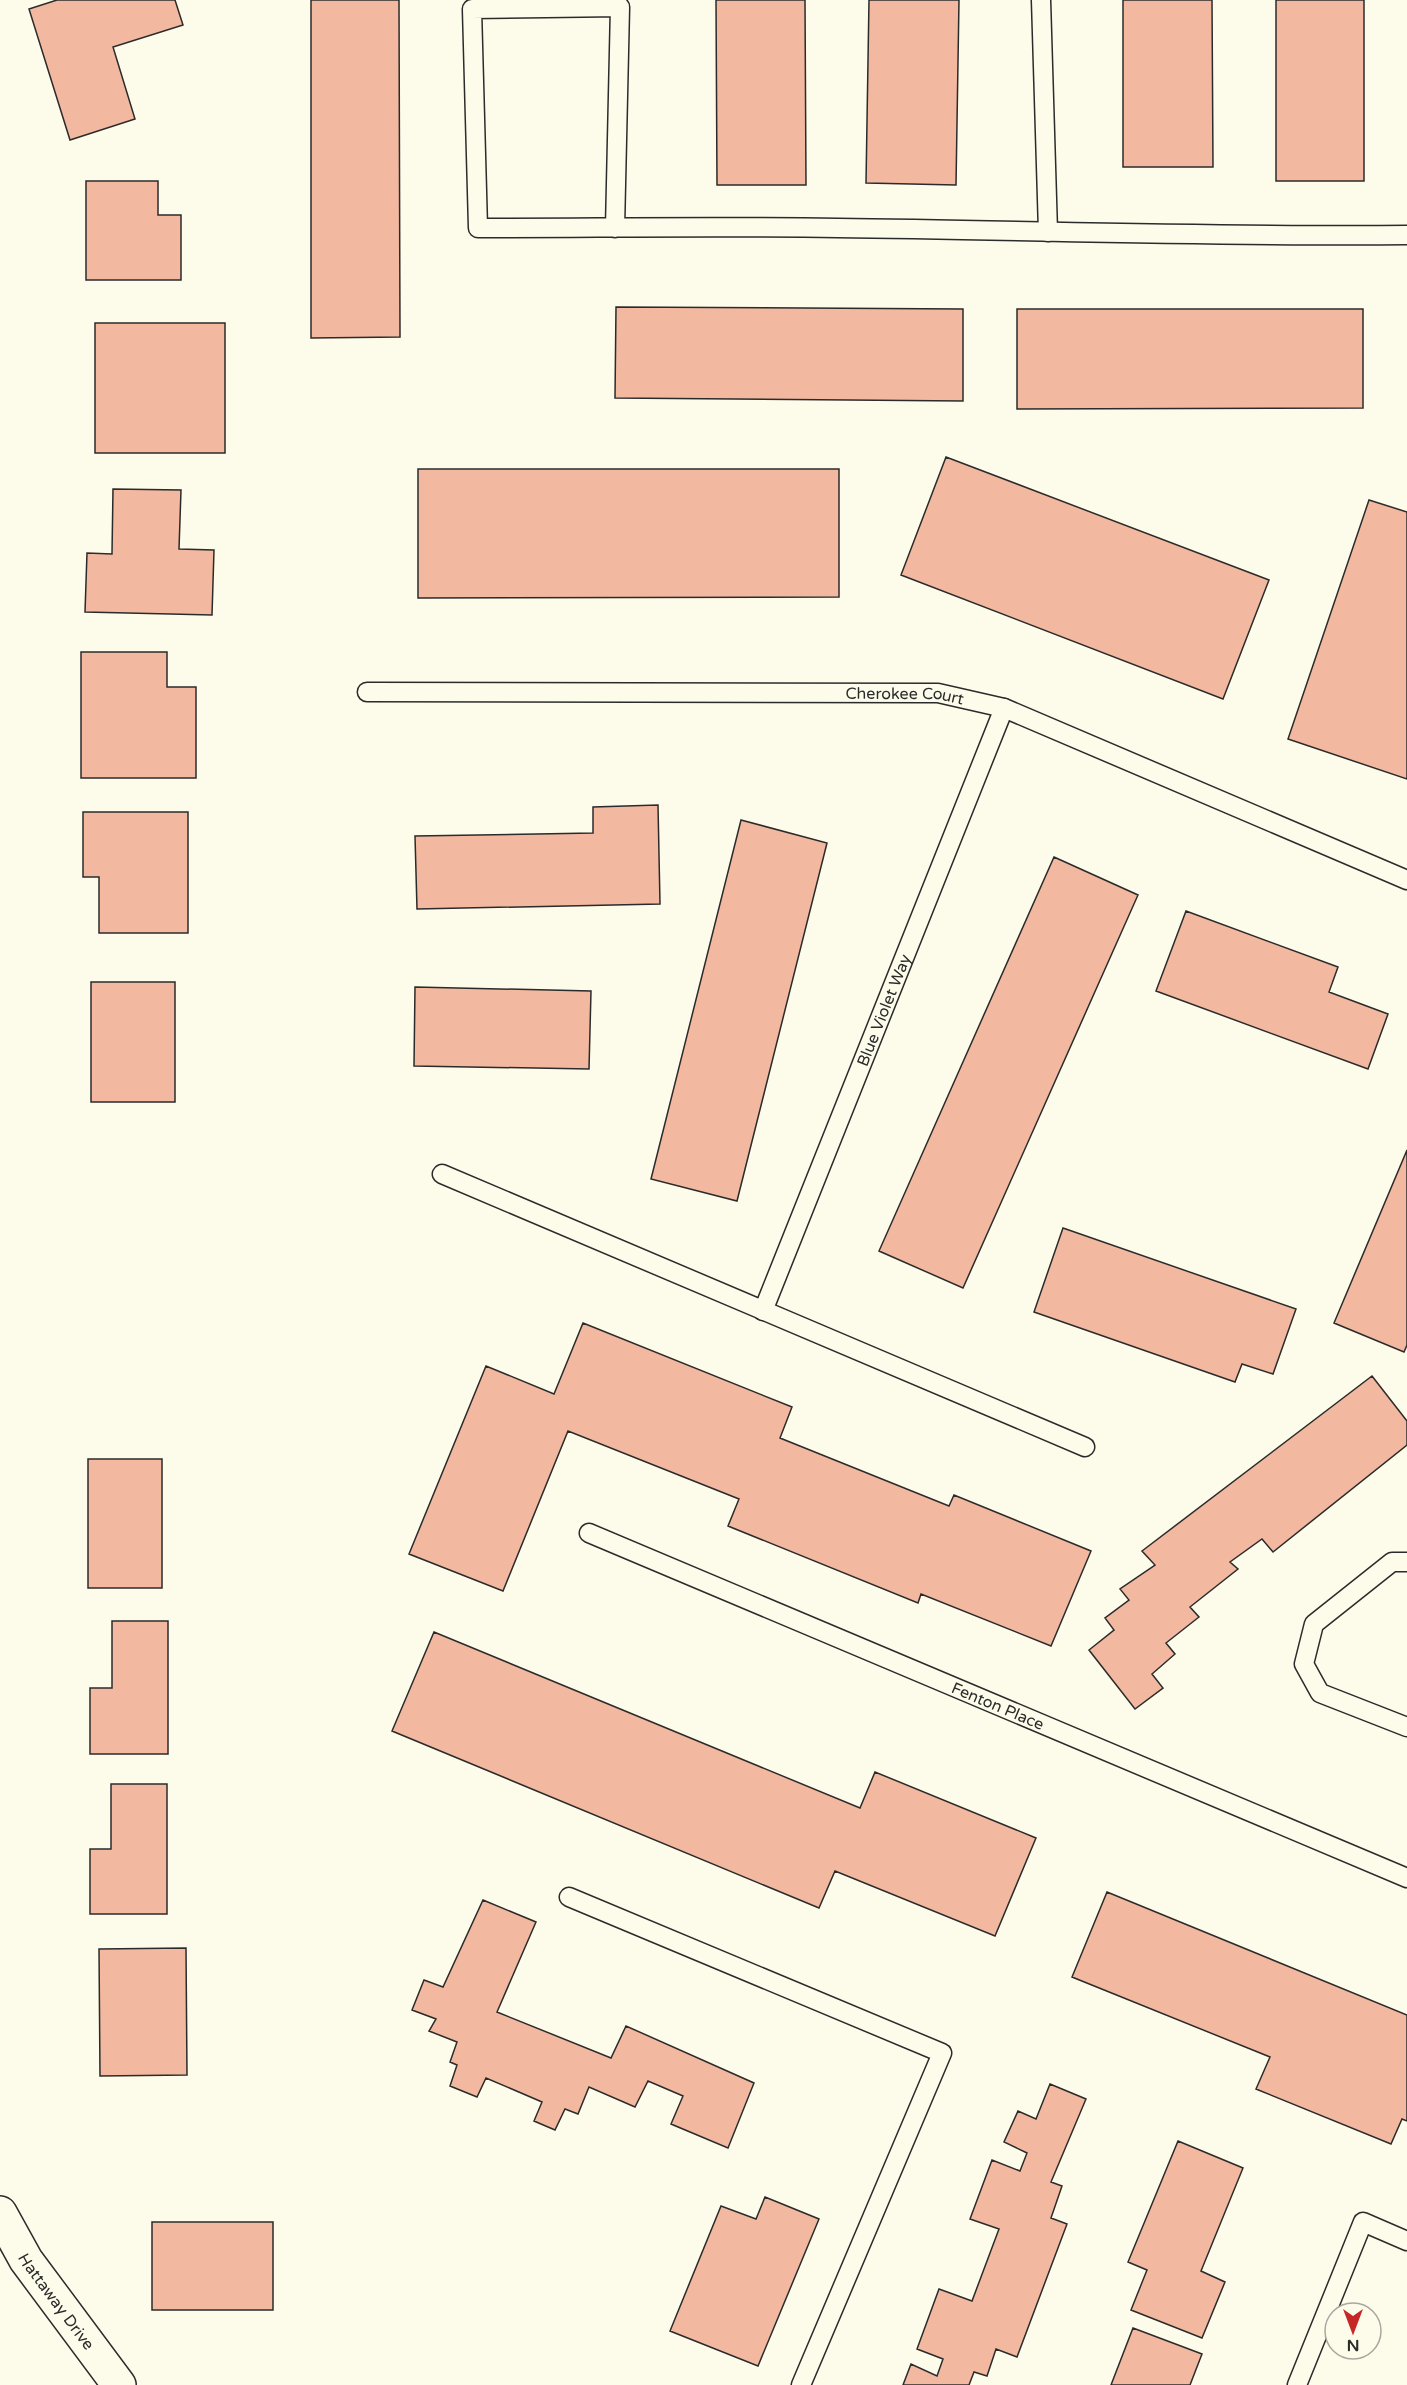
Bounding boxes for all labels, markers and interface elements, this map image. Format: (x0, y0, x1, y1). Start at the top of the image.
street label: Cherokee Court (845, 684, 966, 710)
street label: Blue Violet Way (853, 951, 916, 1069)
street label: Fenton Place (948, 1678, 1047, 1735)
street label: Hattaway Drive (13, 2250, 98, 2354)
north arrow (1323, 2301, 1383, 2361)
text: N (1347, 2335, 1359, 2355)

